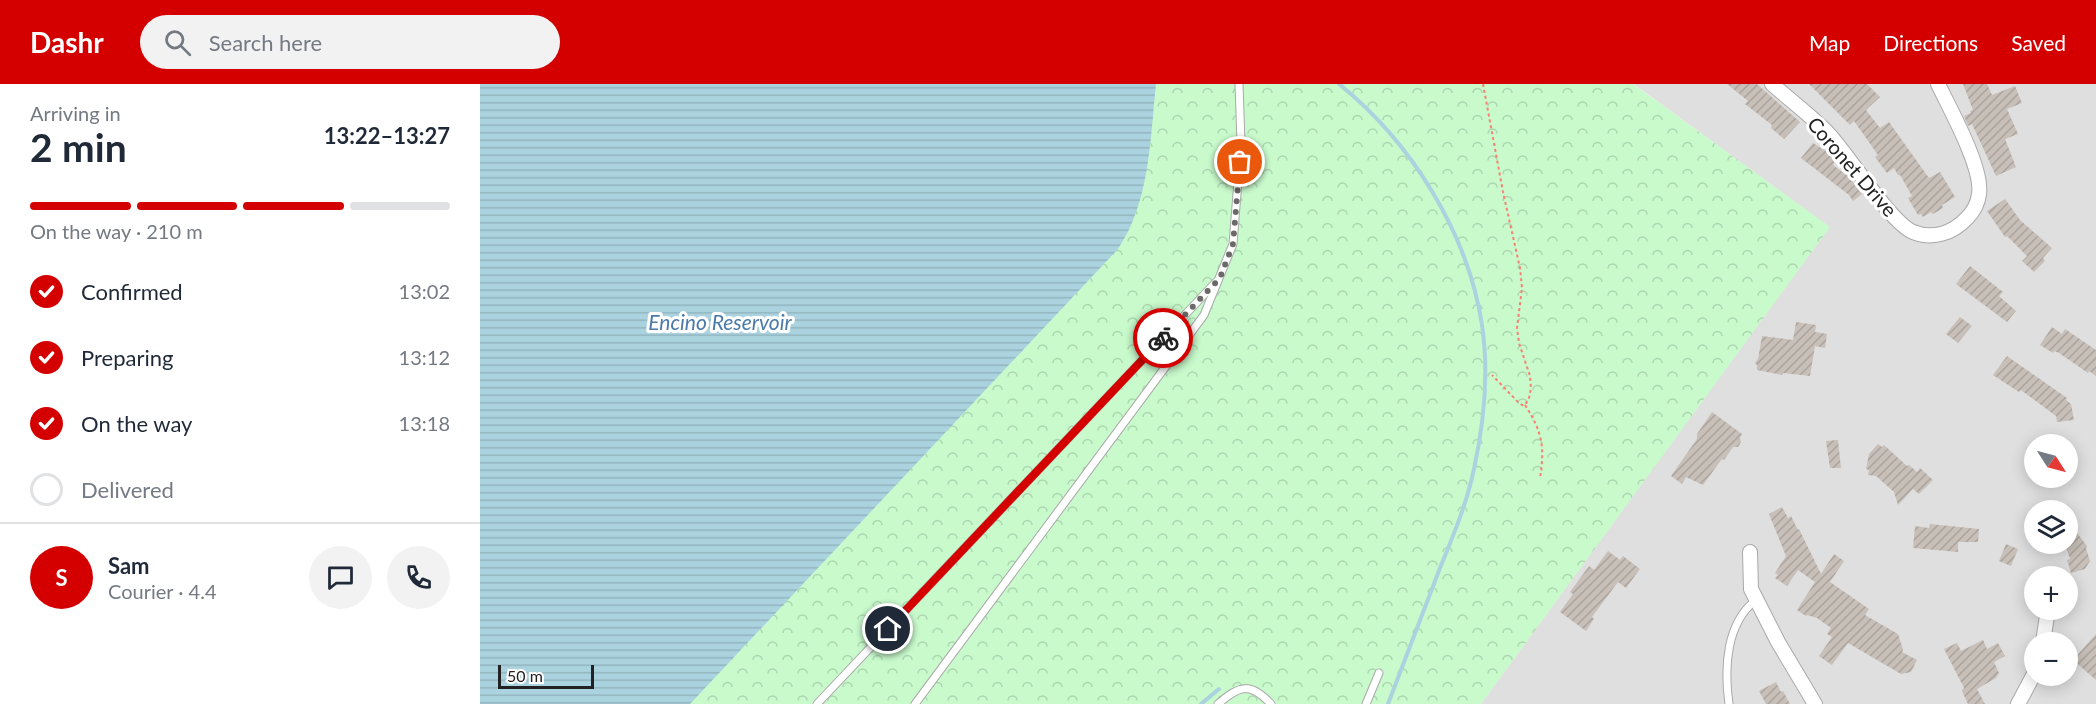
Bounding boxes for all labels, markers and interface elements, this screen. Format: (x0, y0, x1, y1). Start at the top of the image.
search box (140, 15, 560, 69)
text: Dashr (30, 25, 104, 59)
icon: search (161, 26, 194, 59)
text: Search here (209, 29, 322, 56)
text: Map (1809, 30, 1850, 55)
text: Directions (1883, 30, 1978, 55)
text: Saved (2011, 30, 2066, 55)
text: Arriving in (30, 101, 121, 125)
street label: Coronet Drive (1803, 112, 1903, 221)
text: 13:22–13:27 (324, 122, 450, 149)
text: 2 min (30, 124, 127, 170)
pin (1214, 136, 1265, 187)
icon: bag (1223, 145, 1256, 178)
text: On the way · 210 m (30, 219, 203, 243)
icon: check (30, 275, 63, 308)
text: Confirmed (81, 278, 183, 305)
text: 13:02 (399, 279, 450, 303)
courier (1133, 308, 1193, 368)
water label: Encino Reservoir (648, 309, 793, 334)
icon: bike (1147, 322, 1180, 355)
icon: check (30, 341, 63, 374)
text: Preparing (81, 344, 173, 371)
text: 13:12 (399, 345, 450, 369)
icon: check (30, 407, 63, 440)
text: On the way (81, 410, 192, 437)
text: 13:18 (399, 411, 450, 435)
north arrow (2024, 434, 2078, 488)
map controls (2024, 434, 2078, 686)
text: Delivered (81, 476, 174, 503)
button: layers (2024, 500, 2078, 554)
button: chat (309, 546, 372, 609)
button: phone (387, 546, 450, 609)
text: Sam (108, 552, 150, 579)
text: S (55, 564, 68, 591)
button: + (2024, 566, 2078, 620)
text: Courier · 4.4 (108, 579, 217, 603)
pin (862, 603, 913, 654)
icon: home (871, 612, 904, 645)
button: − (2024, 632, 2078, 686)
scale bar (498, 662, 594, 690)
text: 50 m (507, 666, 543, 685)

